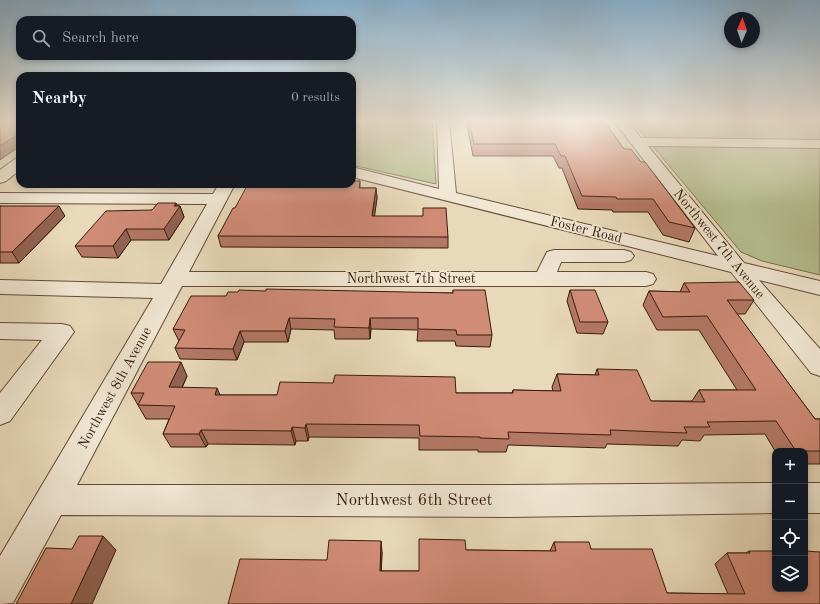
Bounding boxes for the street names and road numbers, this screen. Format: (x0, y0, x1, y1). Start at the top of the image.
street label: Northwest 7th Avenue (671, 187, 767, 301)
street label: Foster Road (549, 214, 623, 246)
street label: Northwest 7th Street (346, 272, 476, 286)
street label: Northwest 8th Avenue (76, 325, 154, 451)
street label: Northwest 6th Street (336, 492, 492, 509)

